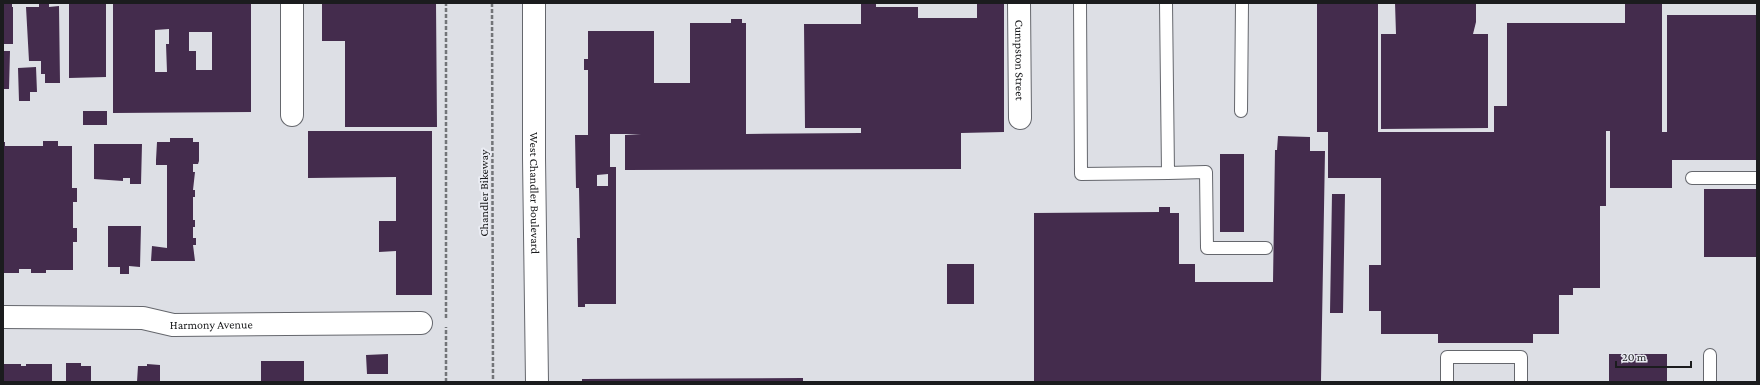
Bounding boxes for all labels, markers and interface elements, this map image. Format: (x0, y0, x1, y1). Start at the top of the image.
street label: Cumpston Street (1012, 20, 1027, 101)
street label: West Chandler Boulevard (527, 132, 542, 255)
street label: Chandler Bikeway (477, 149, 491, 237)
street label: Harmony Avenue (170, 317, 253, 332)
scale bar (1616, 343, 1691, 369)
text: 20 m (1622, 350, 1647, 364)

